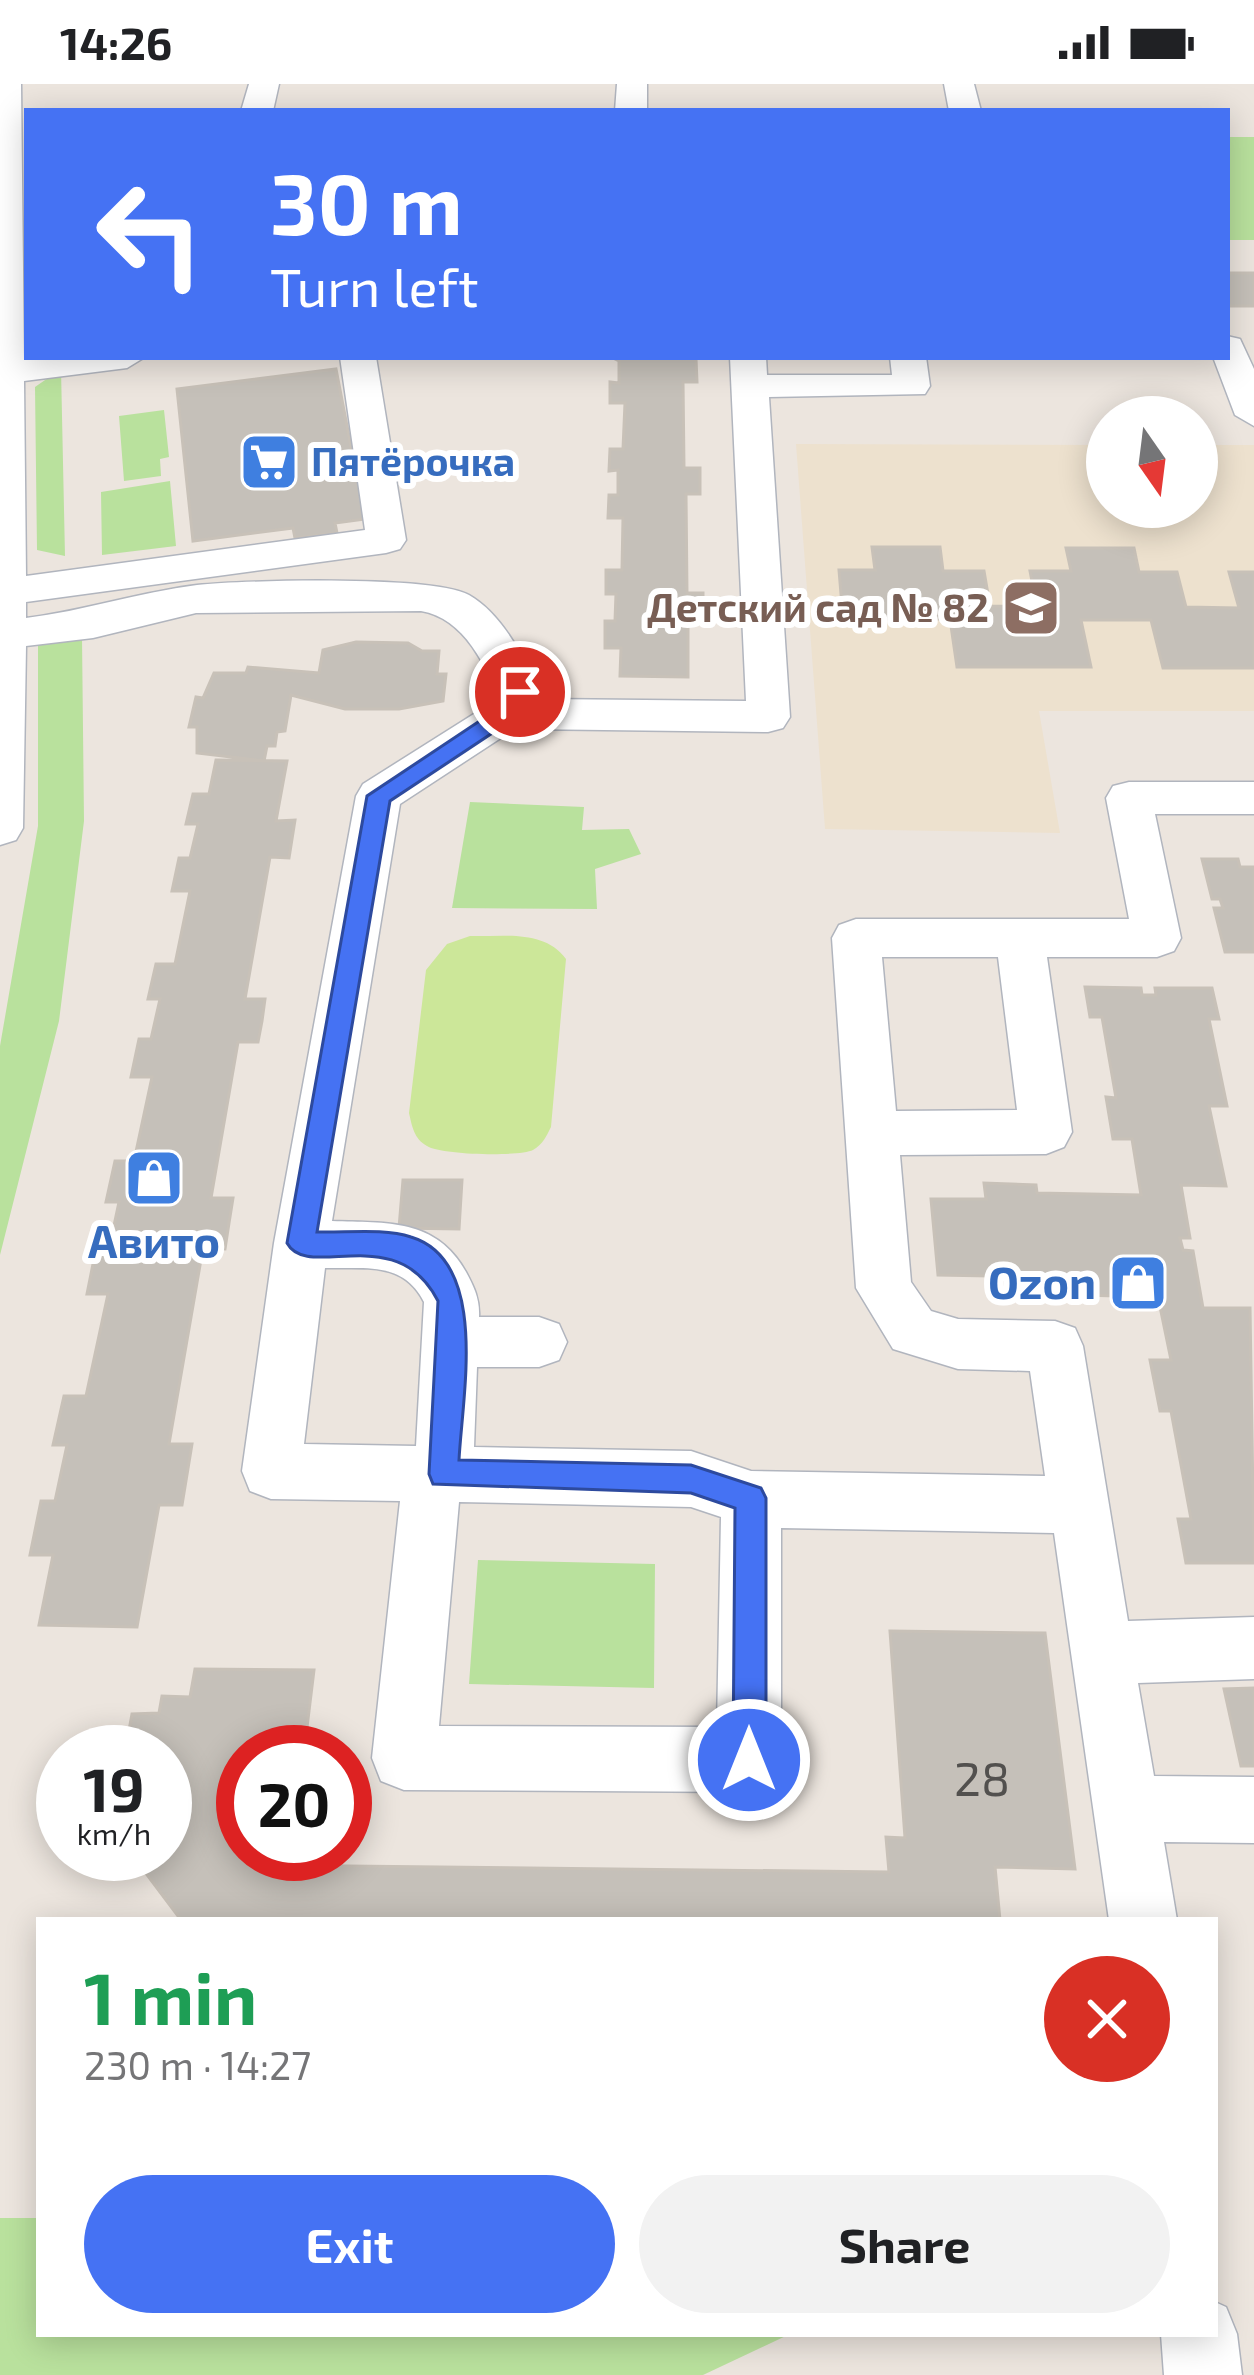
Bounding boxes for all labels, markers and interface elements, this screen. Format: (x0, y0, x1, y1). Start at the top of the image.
text: 14:26 (60, 15, 172, 69)
text: 30 m (270, 151, 463, 252)
icon: left (72, 156, 228, 312)
text: Turn left (270, 253, 479, 318)
north arrow (1086, 396, 1218, 528)
map controls (1086, 396, 1218, 528)
supermarket icon: Пятёрочка (238, 431, 300, 493)
place label: Пятёрочка (311, 437, 515, 484)
school or university icon: Детский сад № 82 (1000, 577, 1062, 639)
place label: Детский сад № 82 (647, 583, 989, 630)
pin (469, 641, 571, 743)
icon: arrive (487, 659, 553, 725)
shop icon: Авито (123, 1147, 185, 1209)
place label: Авито (88, 1213, 220, 1267)
shop icon: Ozon (1107, 1252, 1169, 1314)
place label: Ozon (988, 1254, 1096, 1308)
position arrow (686, 1697, 812, 1823)
speed limit sign: 20 (216, 1725, 372, 1881)
house number: 28 (954, 1748, 1010, 1806)
text: 19 (83, 1752, 145, 1824)
text: km/h (77, 1815, 151, 1851)
text: 1 min (84, 1953, 257, 2039)
button: close (1044, 1956, 1170, 2082)
text: 230 m · 14:27 (84, 2041, 311, 2088)
button: Exit (84, 2175, 615, 2313)
button: Share (639, 2175, 1170, 2313)

